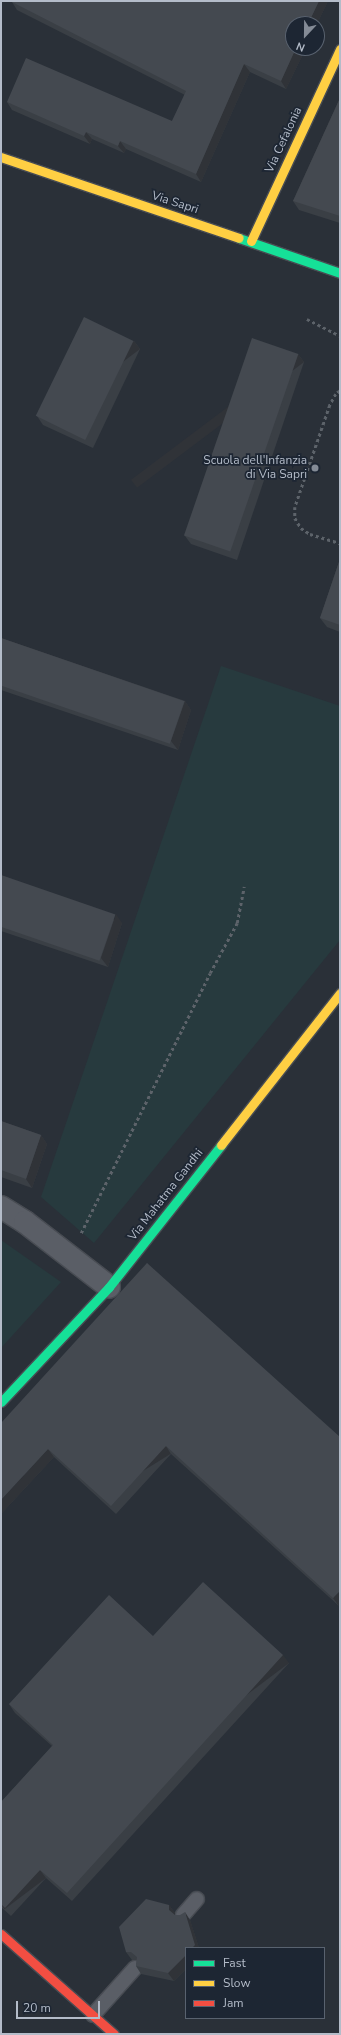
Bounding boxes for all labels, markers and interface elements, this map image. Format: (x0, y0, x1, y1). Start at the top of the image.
north arrow (285, 16, 325, 56)
text: N (294, 38, 307, 55)
street label: Via Cefalonia (262, 105, 306, 175)
street label: Via Sapri (150, 189, 200, 217)
place label: Scuola dell'Infanzia di Via Sapri (203, 454, 307, 482)
marker: Scuola dell'Infanzia di Via Sapri (310, 463, 320, 473)
street label: Via Mahatma Gandhi (126, 1146, 206, 1244)
legend (185, 1947, 325, 2019)
text: Fast (223, 1955, 246, 1971)
text: Slow (223, 1975, 251, 1991)
scale bar (18, 1993, 102, 2019)
text: Jam (223, 1995, 244, 2011)
text: 20 m (23, 2000, 51, 2016)

